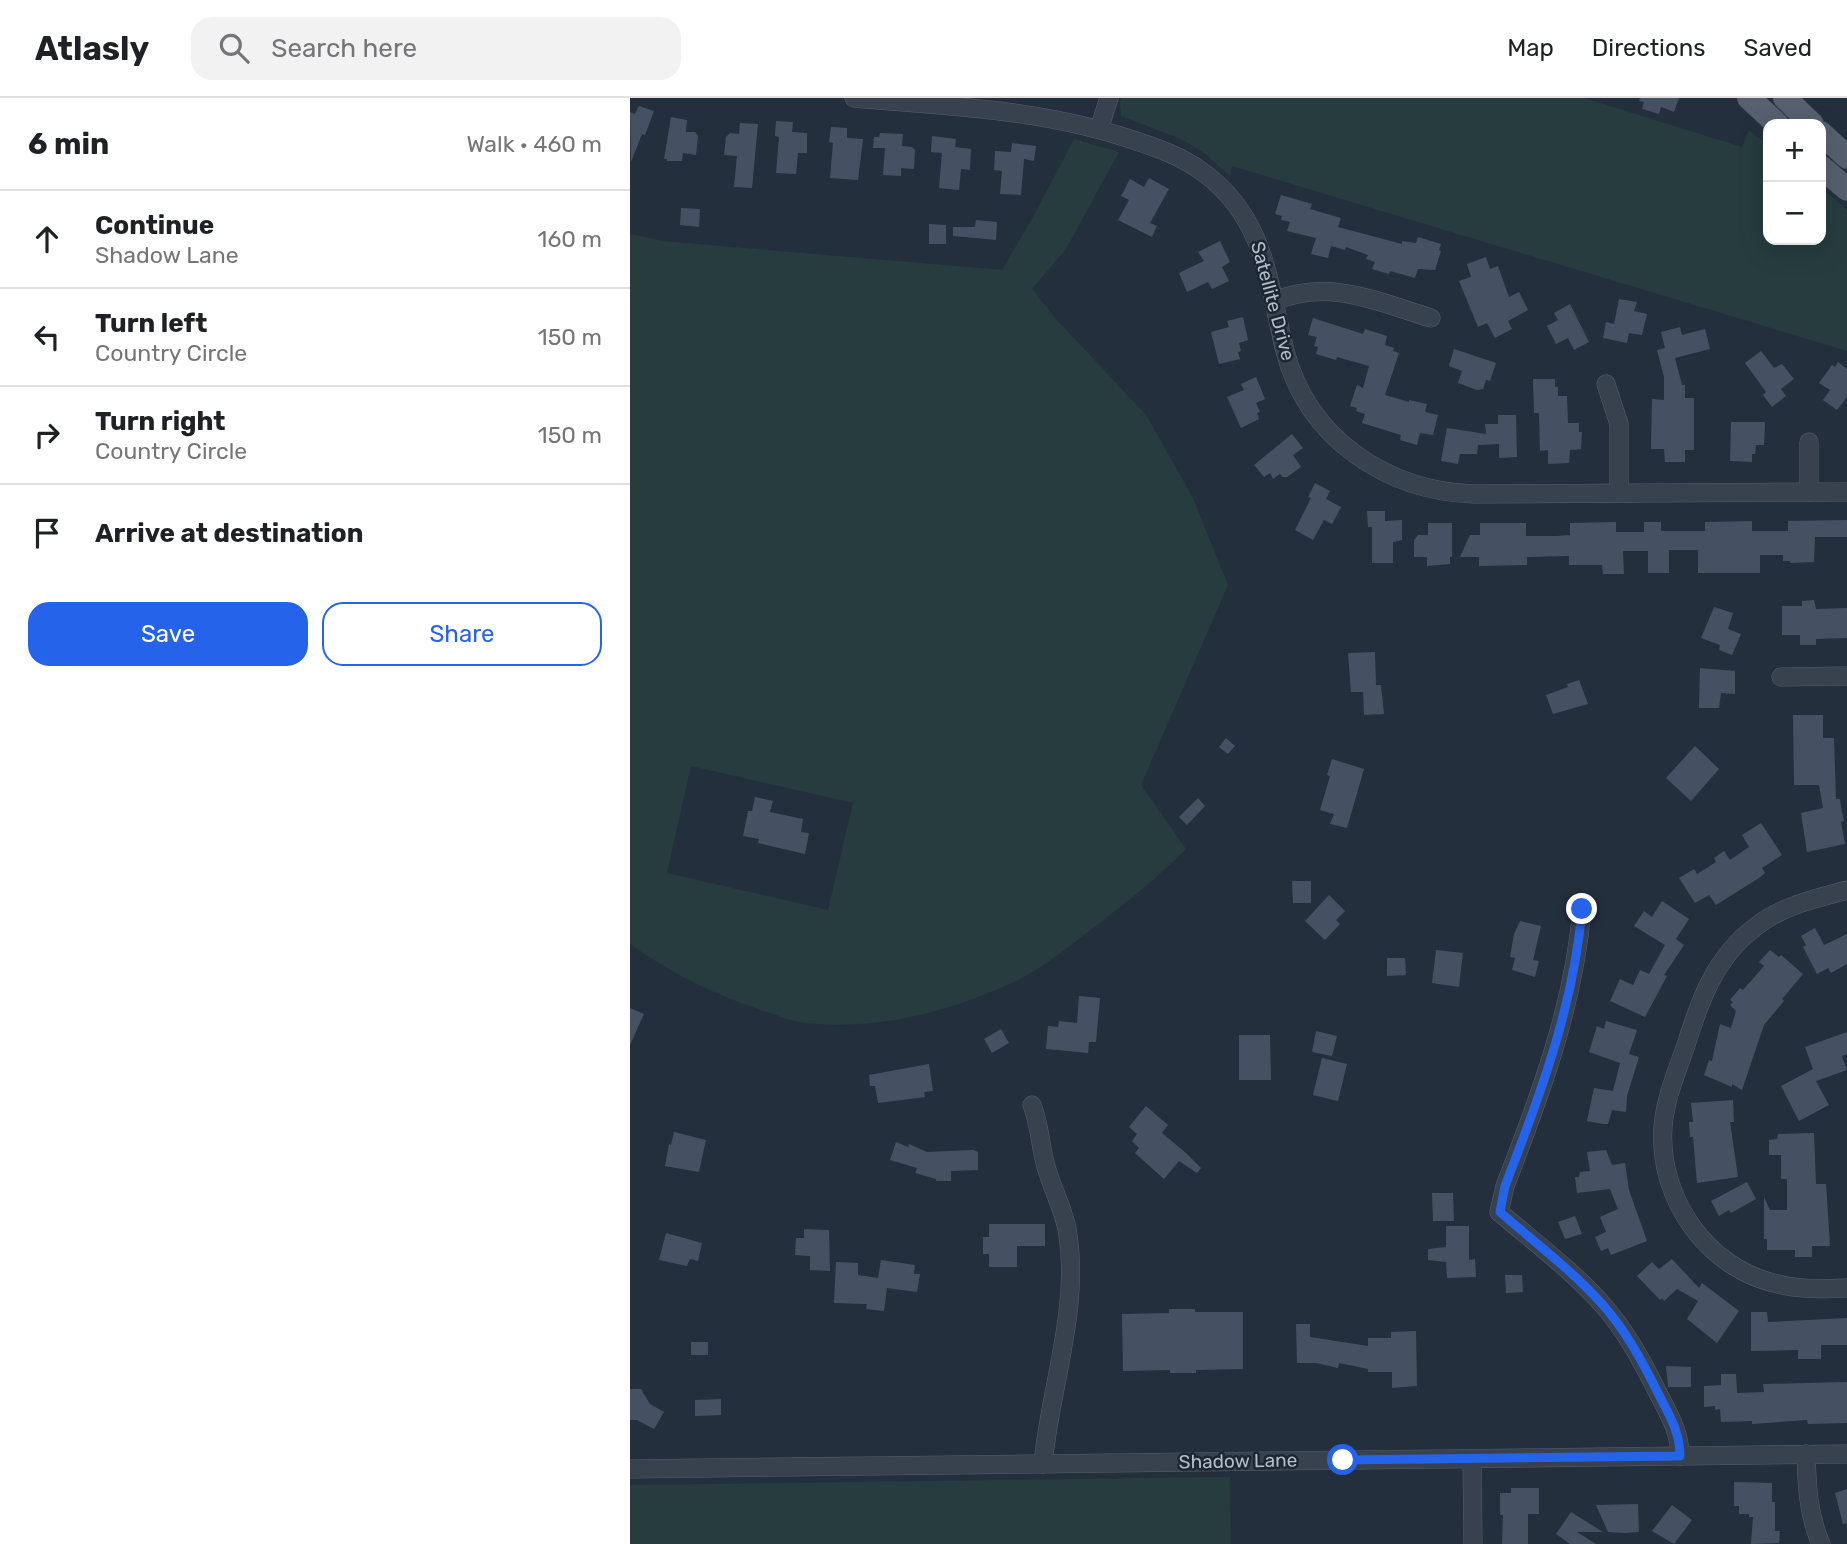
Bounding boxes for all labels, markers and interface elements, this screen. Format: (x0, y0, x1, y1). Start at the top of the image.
search box (191, 17, 681, 80)
text: Atlasly (35, 29, 149, 68)
icon: search (215, 29, 253, 67)
text: Search here (271, 33, 417, 64)
text: Map (1507, 34, 1554, 62)
text: Directions (1592, 34, 1705, 62)
text: Saved (1743, 34, 1812, 62)
map controls (1763, 119, 1826, 245)
button: + (1763, 119, 1826, 182)
text: 6 min (28, 126, 109, 162)
text: Walk · 460 m (466, 130, 602, 158)
button: − (1763, 182, 1826, 245)
text: Continue (95, 210, 214, 241)
icon: ahead (28, 220, 66, 258)
text: 160 m (538, 225, 602, 253)
street label: Satellite Drive (1246, 239, 1300, 363)
text: Shadow Lane (95, 241, 239, 269)
text: Turn left (95, 308, 207, 339)
icon: left (28, 318, 66, 356)
text: 150 m (538, 323, 602, 351)
text: Country Circle (95, 339, 247, 367)
text: Turn right (95, 406, 225, 437)
icon: right (28, 416, 66, 454)
text: 150 m (538, 421, 602, 449)
text: Country Circle (95, 437, 247, 465)
icon: arrive (28, 514, 66, 552)
text: Arrive at destination (95, 518, 363, 549)
button: Save (28, 602, 308, 666)
button: Share (322, 602, 602, 666)
route end (1566, 893, 1597, 924)
route start (1327, 1444, 1358, 1475)
street label: Shadow Lane (1178, 1448, 1298, 1474)

